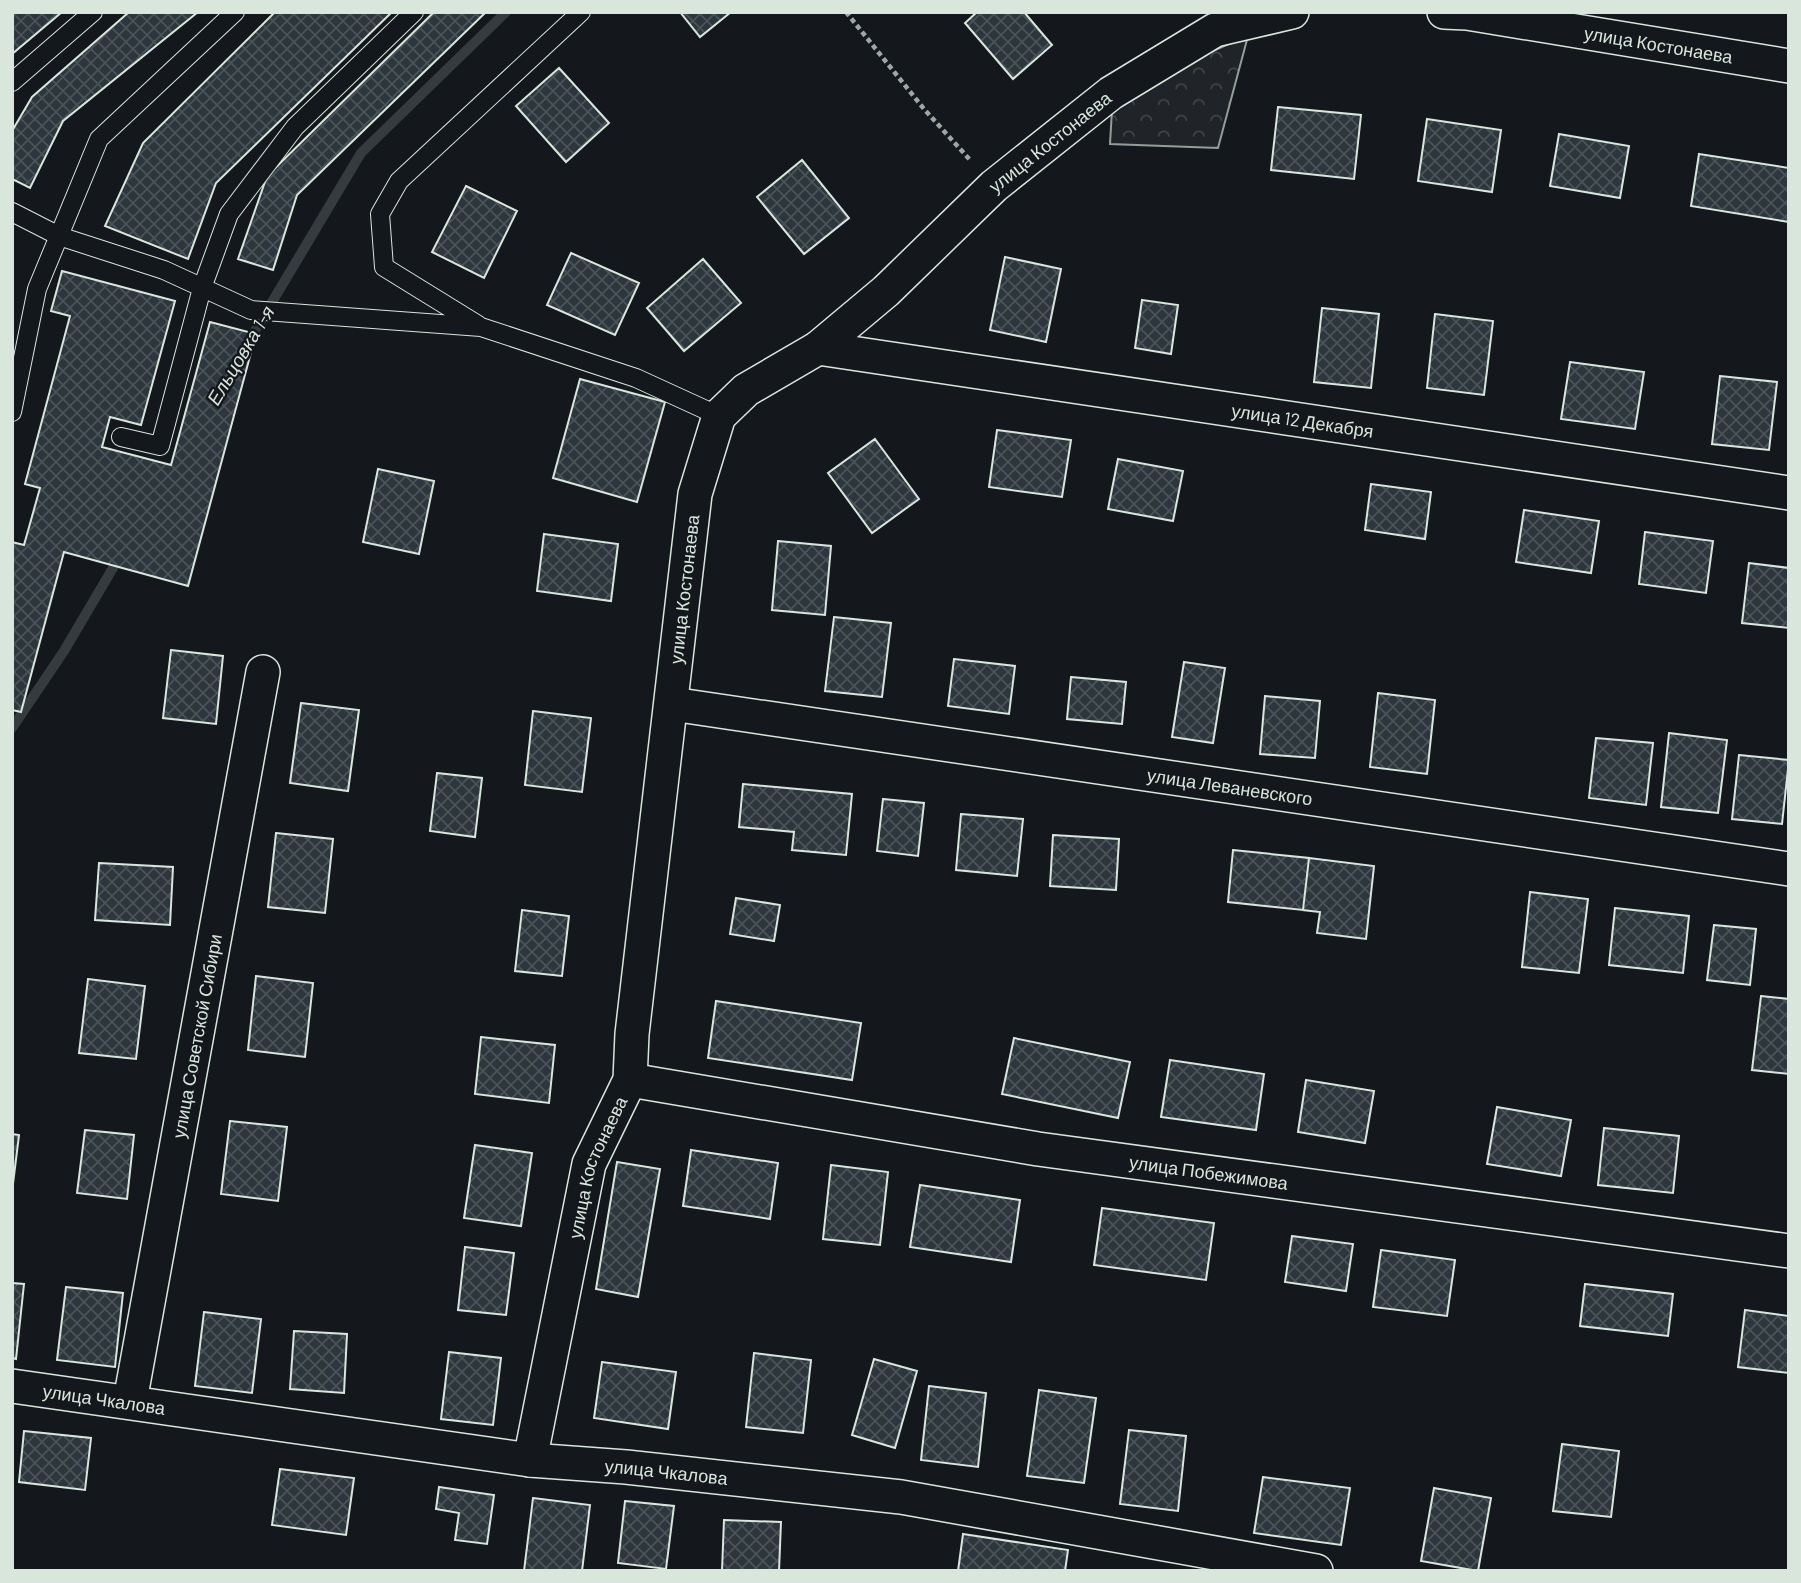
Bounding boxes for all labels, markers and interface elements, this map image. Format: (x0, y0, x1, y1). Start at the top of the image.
street label: улица Костонаева (1583, 21, 1735, 68)
street label: улица Костонаева (984, 86, 1116, 197)
water label: Ельцовка 1-я (201, 301, 279, 409)
street label: улица 12 Декабря (1230, 399, 1375, 442)
street label: улица Костонаева (664, 513, 704, 665)
street label: улица Леваневского (1146, 763, 1314, 809)
street label: улица Советской Сибири (167, 932, 226, 1140)
street label: улица Костонаева (563, 1092, 632, 1241)
street label: улица Побежимова (1128, 1151, 1290, 1194)
street label: улица Чкалова (41, 1380, 168, 1419)
street label: улица Чкалова (604, 1454, 730, 1489)

